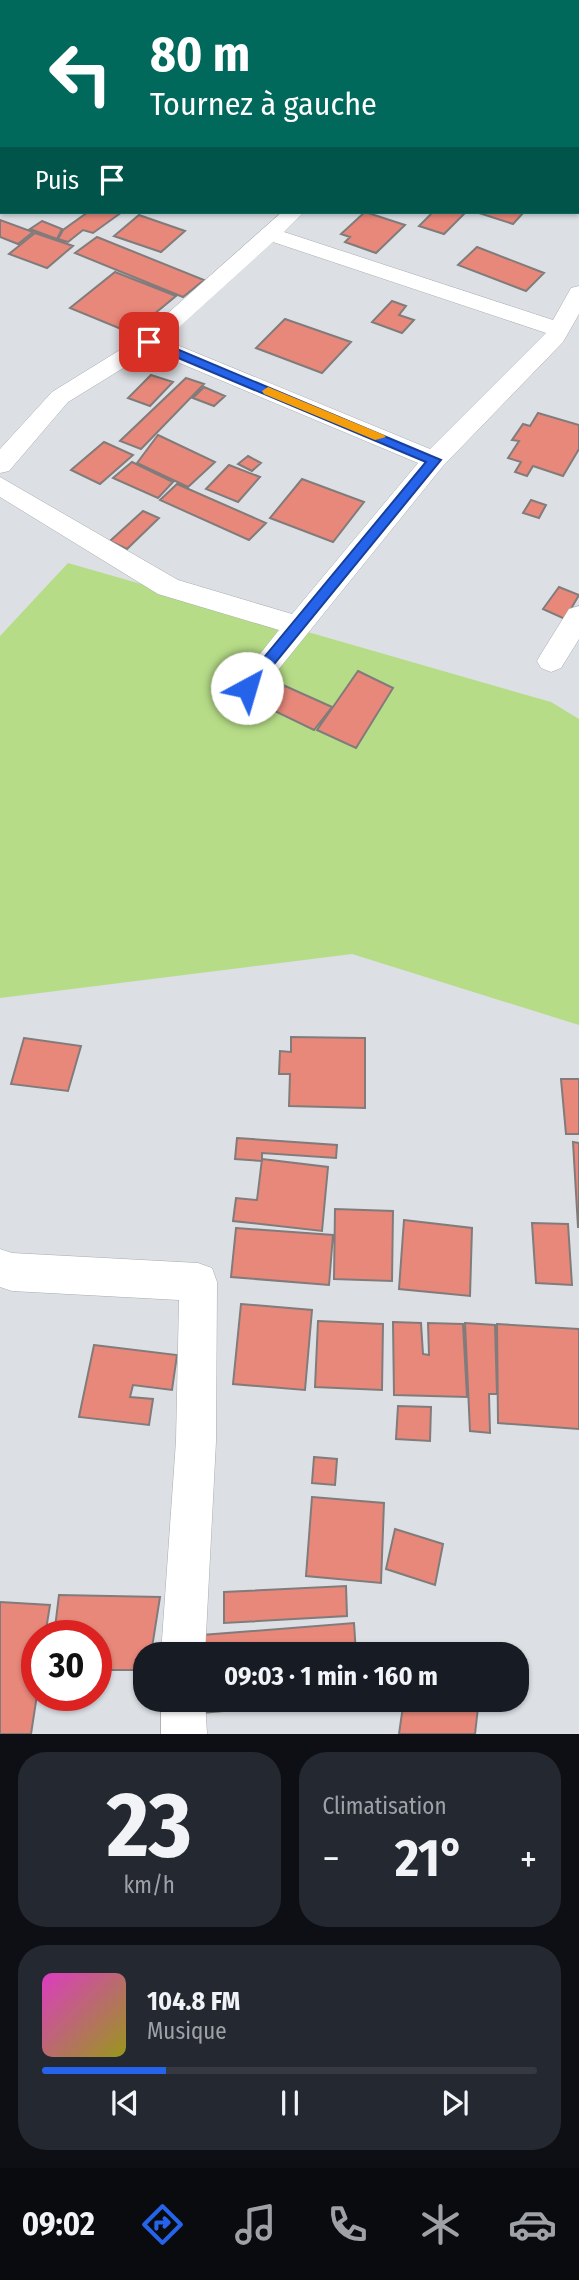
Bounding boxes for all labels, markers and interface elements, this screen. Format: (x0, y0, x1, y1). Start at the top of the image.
text: 80 m (150, 25, 250, 84)
icon: left (35, 28, 126, 119)
text: Tournez à gauche (150, 85, 377, 123)
icon: arrive (93, 161, 131, 199)
text: Puis (35, 165, 79, 196)
pin (119, 312, 179, 372)
icon: arrive (130, 323, 168, 361)
position arrow (210, 651, 284, 725)
speed limit sign: 30 (21, 1620, 112, 1711)
text: 09:03 · 1 min · 160 m (224, 1661, 438, 1692)
text: 23 (107, 1771, 192, 1880)
text: Climatisation (323, 1792, 447, 1820)
text: 21° (395, 1827, 464, 1890)
text: − (323, 1836, 340, 1882)
text: + (520, 1836, 537, 1882)
text: km/h (124, 1871, 175, 1899)
text: 104.8 FM (147, 1986, 240, 2017)
text: Musique (147, 2017, 227, 2045)
icon: previous (106, 2084, 144, 2122)
icon: pause (271, 2084, 309, 2122)
icon: next (436, 2084, 474, 2122)
icon: directions (138, 2200, 187, 2249)
icon: music (231, 2200, 280, 2249)
icon: phone (323, 2200, 372, 2249)
icon: climate (416, 2200, 465, 2249)
icon: car (508, 2200, 557, 2249)
text: 09:02 (22, 2205, 95, 2243)

